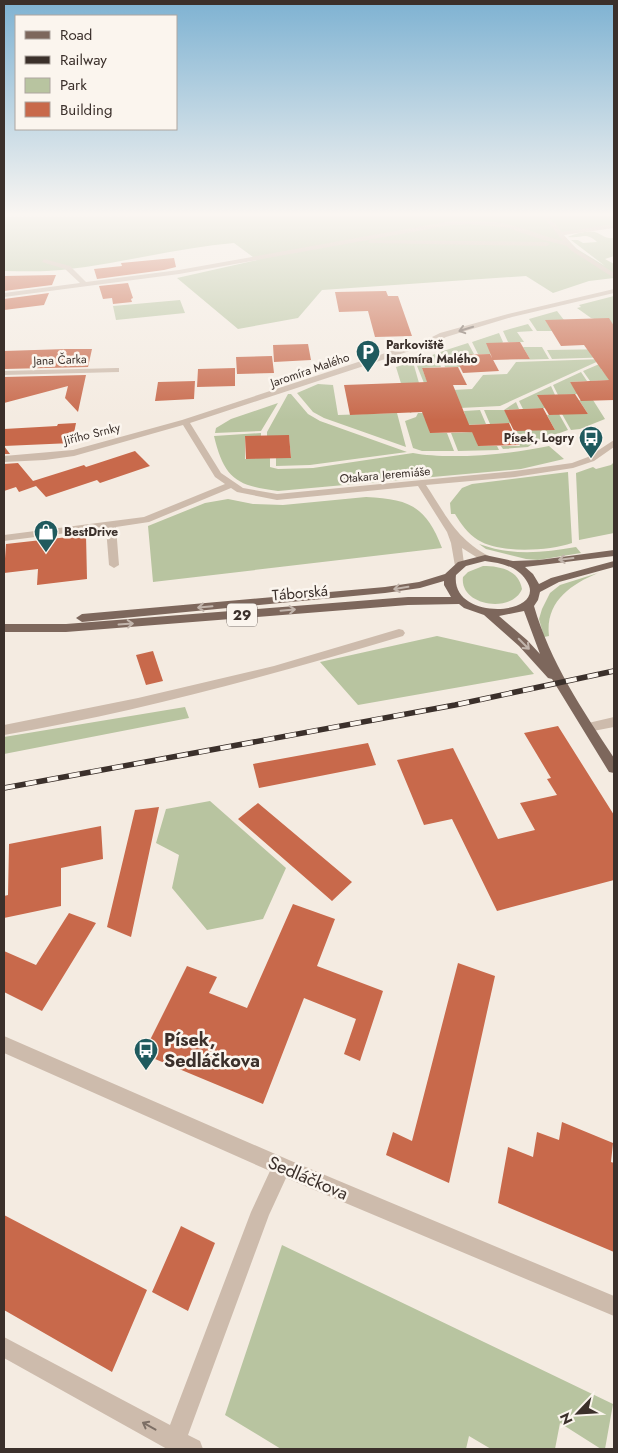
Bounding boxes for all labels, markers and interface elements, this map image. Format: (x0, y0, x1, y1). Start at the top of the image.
legend (15, 15, 178, 130)
text: Road (60, 24, 92, 46)
text: Railway (60, 49, 107, 71)
text: Park (60, 74, 87, 96)
text: Building (60, 99, 112, 121)
one-way arrow (458, 325, 474, 334)
place label: Parkoviště Jaromíra Malého (384, 336, 478, 368)
parking icon: Parkoviště Jaromíra Malého (355, 339, 381, 373)
street label: Jaromíra Malého (266, 348, 352, 393)
street label: Jana Čarka (31, 350, 87, 370)
street label: Jiřího Srnky (60, 418, 123, 450)
bus stop icon: Písek, Logry (578, 425, 604, 459)
place label: Písek, Logry (504, 429, 575, 447)
street label: Otakara Jeremiáše (339, 462, 431, 488)
shop icon: BestDrive (33, 519, 59, 553)
place label: BestDrive (64, 523, 118, 541)
one-way arrow (558, 554, 574, 564)
street label: Táborská (271, 580, 329, 606)
one-way arrow (394, 583, 410, 593)
one-way arrow (197, 602, 213, 611)
road number: 29 (227, 604, 257, 626)
one-way arrow (280, 606, 296, 615)
one-way arrow (118, 619, 134, 628)
one-way arrow (518, 638, 530, 651)
place label: Písek, Sedláčkova (164, 1027, 260, 1074)
bus stop icon: Písek, Sedláčkova (133, 1037, 159, 1071)
street label: Sedláčkova (264, 1149, 352, 1207)
north arrow (553, 1388, 603, 1438)
text: N (555, 1409, 578, 1428)
one-way arrow (141, 1421, 156, 1431)

